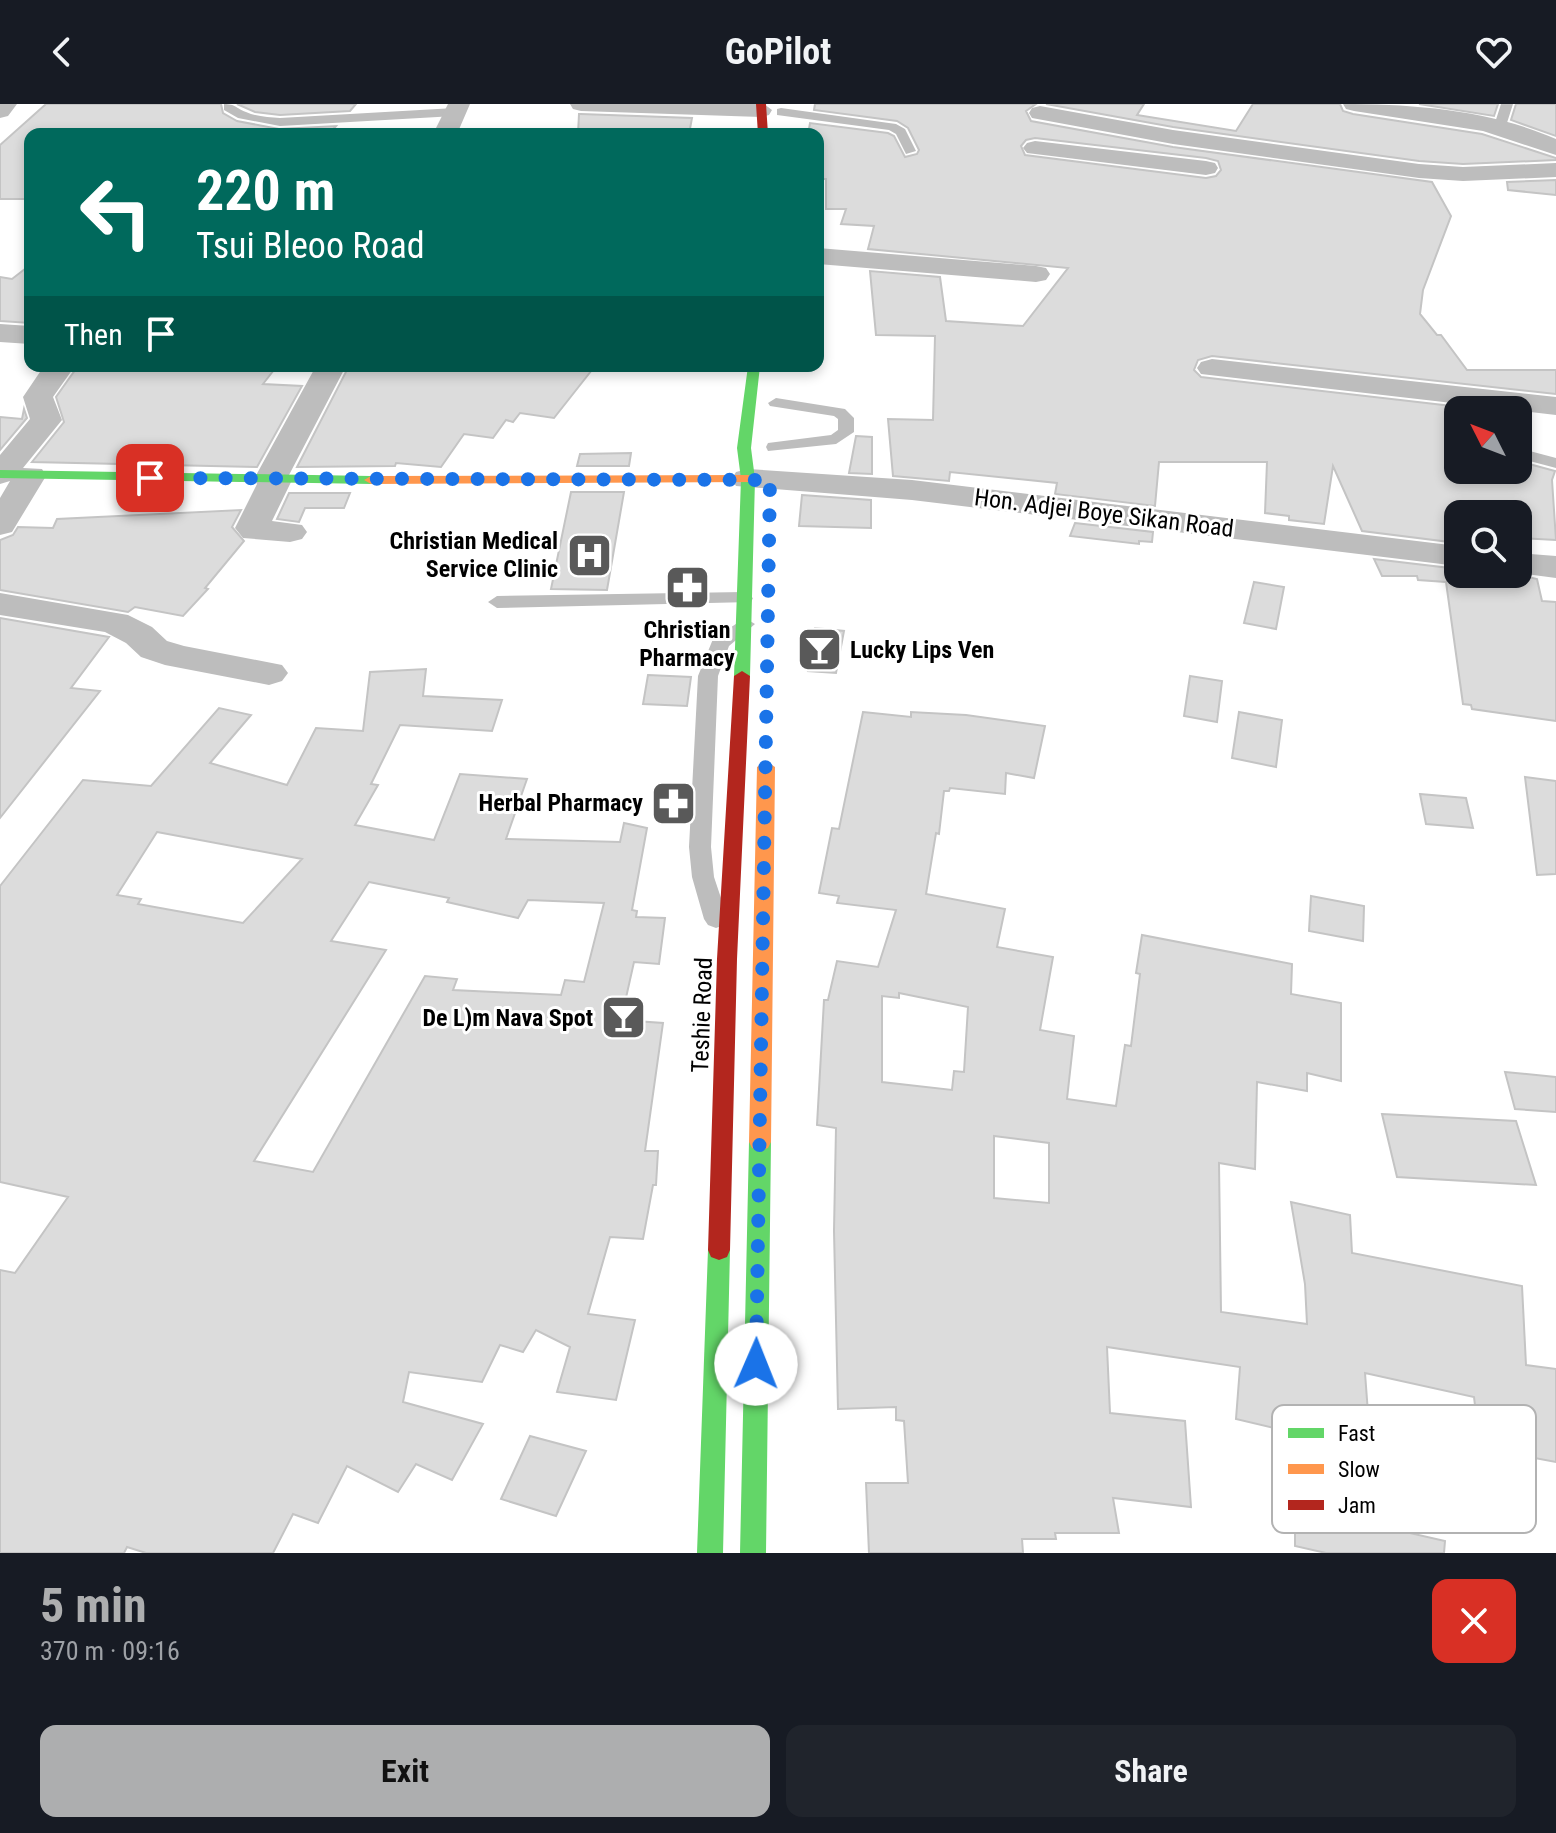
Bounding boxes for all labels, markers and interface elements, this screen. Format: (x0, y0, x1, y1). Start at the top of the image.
icon: back (40, 30, 84, 74)
icon: heart (1472, 30, 1516, 74)
text: GoPilot (725, 31, 831, 73)
text: 220 m (196, 158, 335, 224)
icon: left (64, 160, 168, 264)
text: Tsui Bleoo Road (196, 225, 425, 267)
icon: arrive (139, 312, 183, 356)
text: Then (64, 317, 123, 352)
north arrow (1444, 396, 1532, 484)
map controls (1444, 396, 1532, 588)
pin (116, 444, 184, 512)
icon: arrive (128, 456, 172, 500)
street label: Hon. Adjei Boye Sikan Road (973, 483, 1235, 543)
button: search (1444, 500, 1532, 588)
place label: Christian Medical Service Clinic (390, 527, 558, 583)
hospital icon: Christian Medical Service Clinic (565, 531, 613, 579)
pharmacy icon: Christian Pharmacy (663, 564, 711, 612)
place label: Christian Pharmacy (639, 616, 735, 672)
bar icon: Lucky Lips Ven (795, 626, 843, 674)
place label: Lucky Lips Ven (850, 636, 994, 664)
pharmacy icon: Herbal Pharmacy (650, 779, 698, 827)
place label: Herbal Pharmacy (479, 789, 643, 817)
street label: Teshie Road (686, 957, 718, 1073)
bar icon: De L)m Nava Spot (600, 994, 648, 1042)
place label: De L)m Nava Spot (422, 1004, 593, 1032)
position arrow (714, 1322, 798, 1406)
legend (1272, 1405, 1536, 1533)
text: Fast (1338, 1421, 1375, 1446)
text: Slow (1338, 1457, 1380, 1482)
text: Jam (1338, 1493, 1376, 1518)
text: 5 min (40, 1577, 147, 1634)
button: close (1432, 1579, 1516, 1663)
text: 370 m · 09:16 (40, 1636, 180, 1666)
button: Exit (40, 1725, 770, 1817)
button: Share (786, 1725, 1516, 1817)

